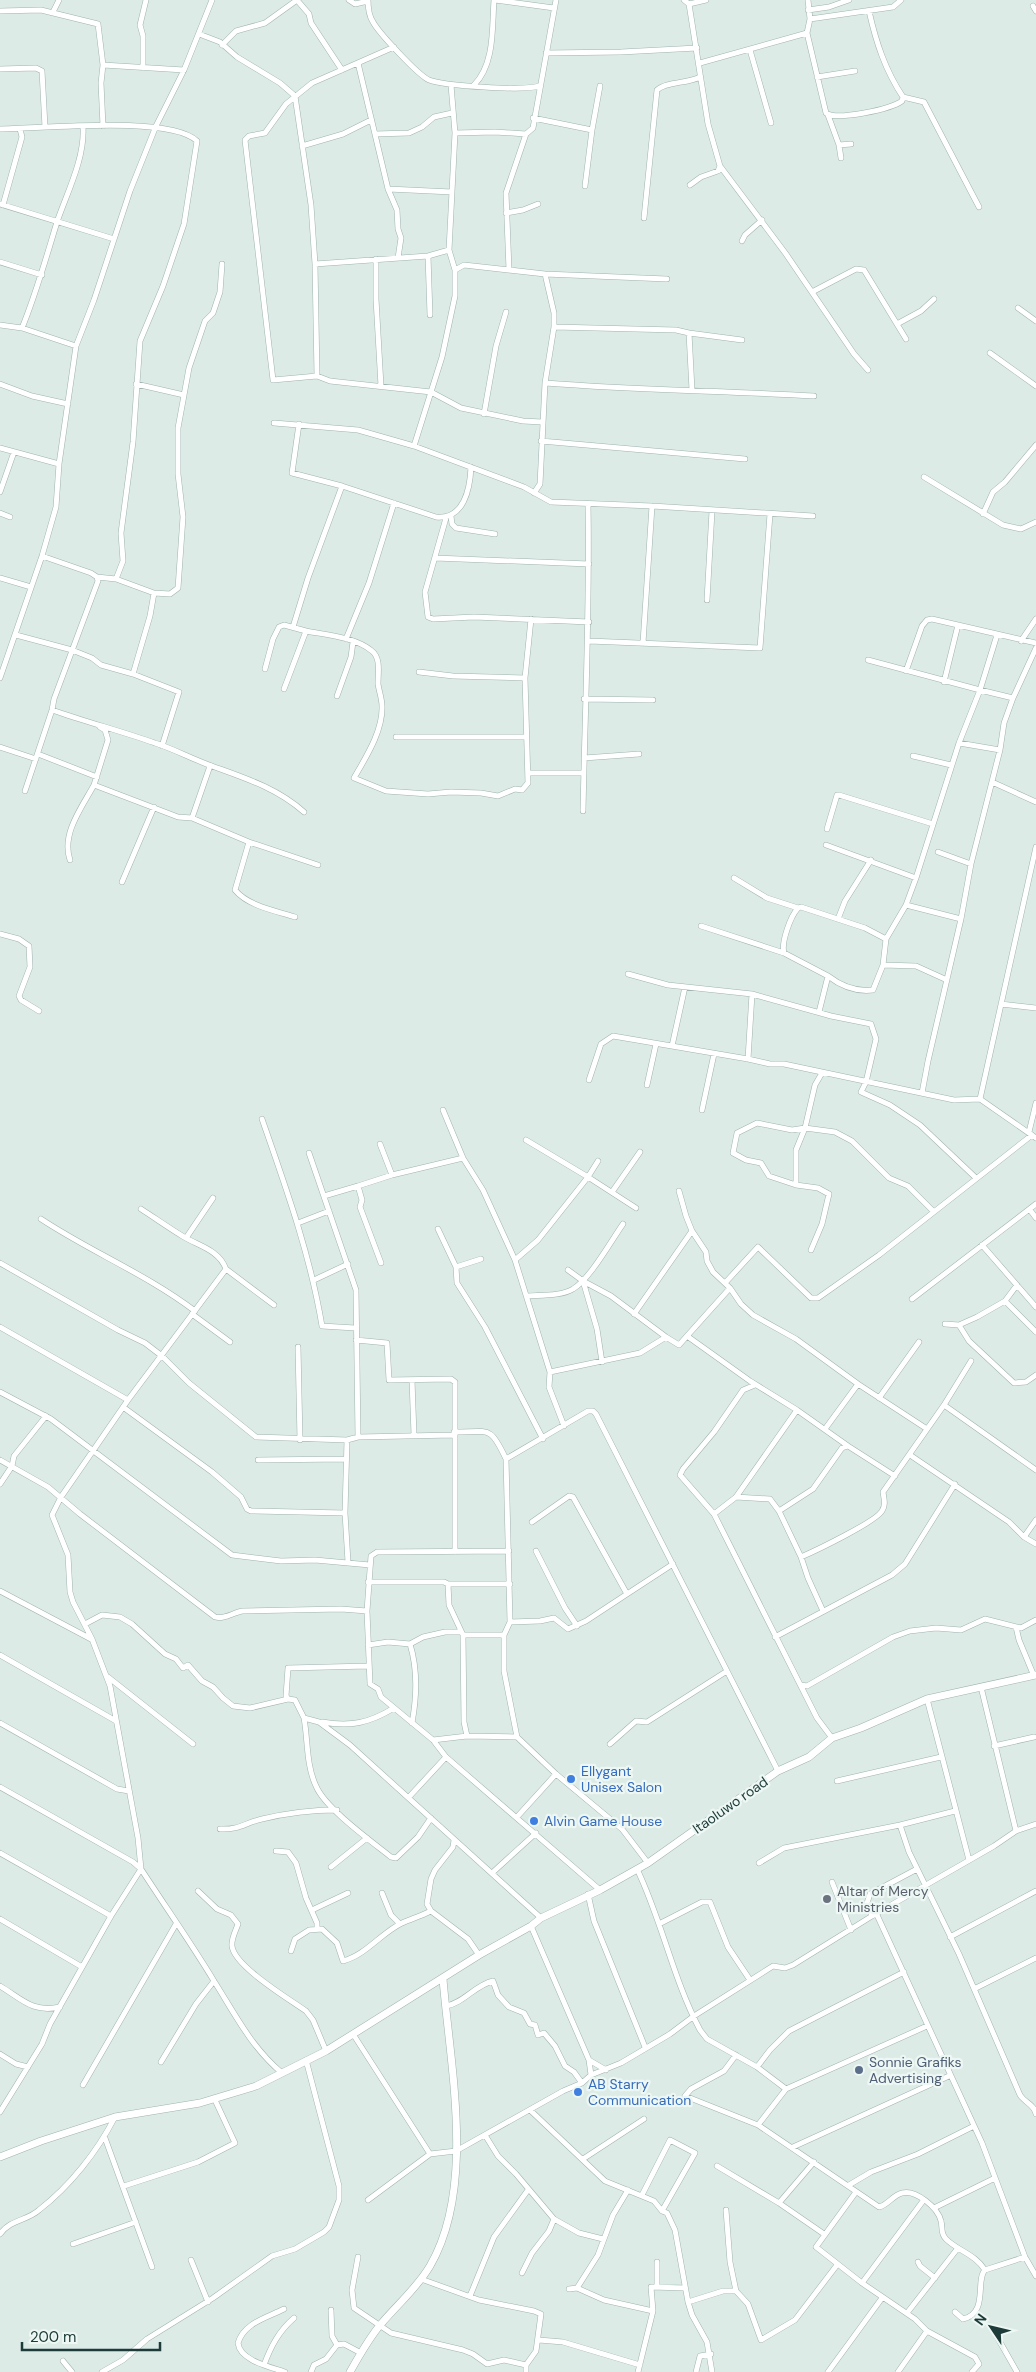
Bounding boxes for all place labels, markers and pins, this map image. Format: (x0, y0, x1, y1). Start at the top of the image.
place label: Ellygant Unisex Salon (581, 1762, 662, 1796)
marker: Ellygant Unisex Salon (565, 1773, 577, 1785)
place label: Alvin Game House (544, 1812, 662, 1830)
marker: Alvin Game House (528, 1815, 540, 1827)
place label: Altar of Mercy Ministries (837, 1882, 929, 1916)
marker: Altar of Mercy Ministries (821, 1893, 833, 1905)
place label: Sonnie Grafiks Advertising (869, 2053, 962, 2087)
marker: Sonnie Grafiks Advertising (853, 2064, 865, 2076)
place label: AB Starry Communication (588, 2075, 691, 2109)
marker: AB Starry Communication (572, 2086, 584, 2098)

